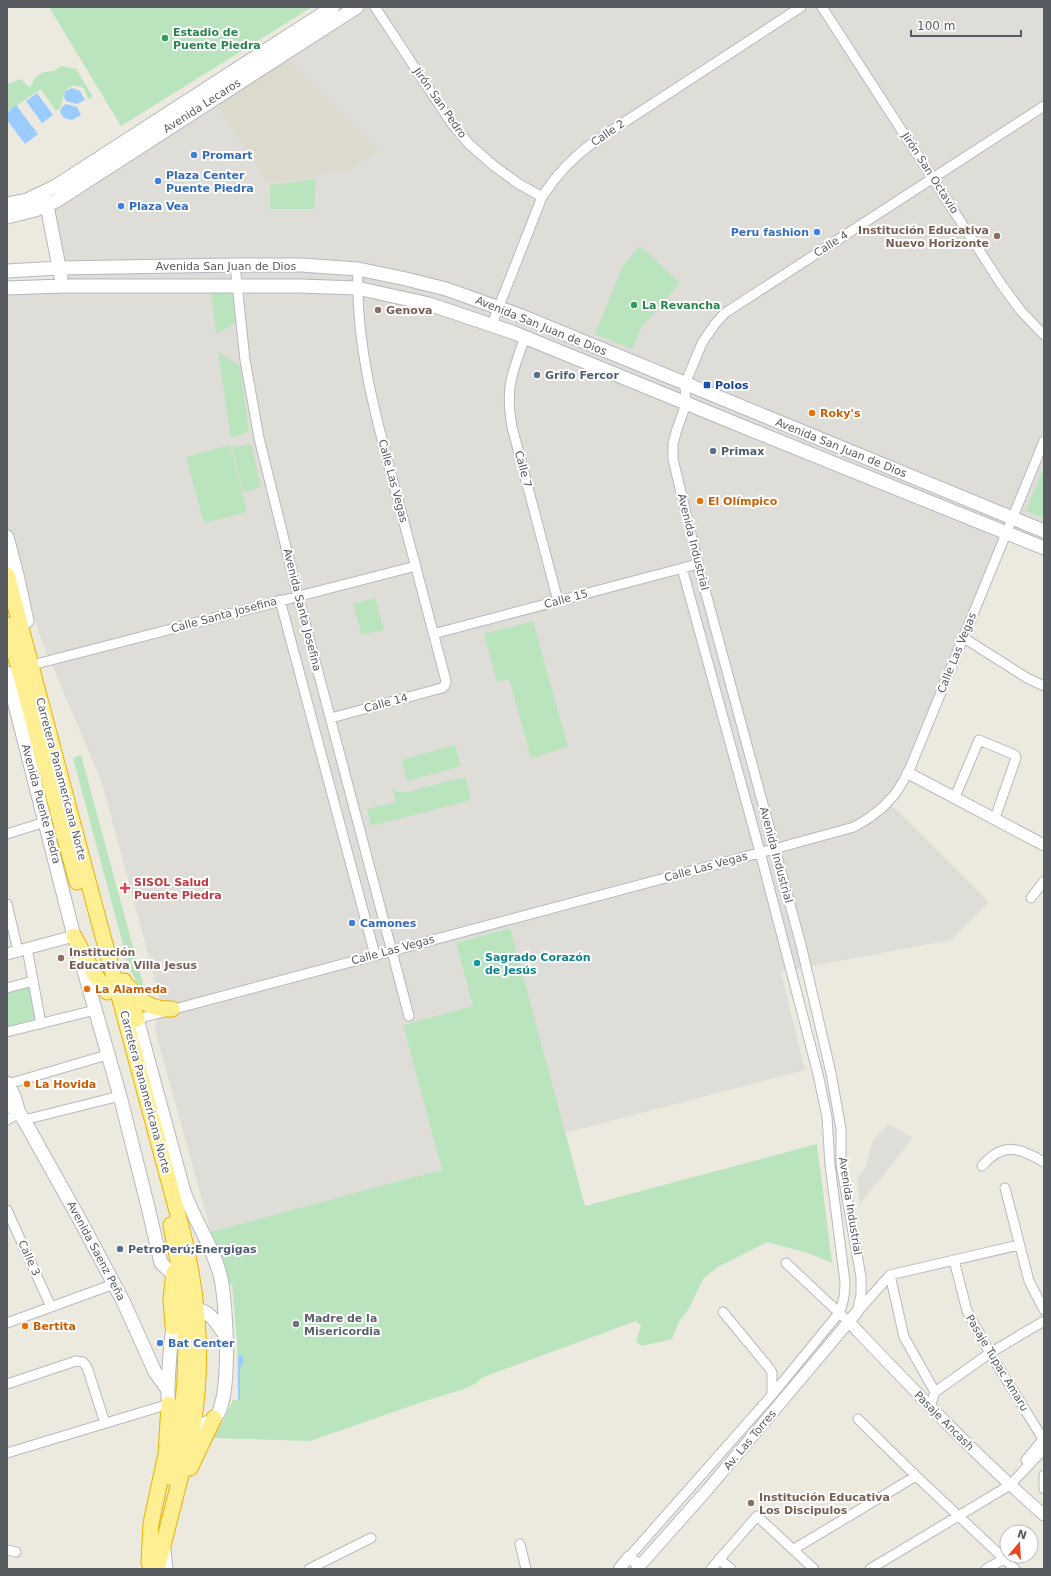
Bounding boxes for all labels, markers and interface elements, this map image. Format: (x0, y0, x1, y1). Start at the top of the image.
scale bar (911, 12, 1021, 38)
text: 100 m (917, 19, 955, 33)
place label: Estadio de Puente Piedra (173, 26, 261, 52)
marker: Estadio de Puente Piedra (160, 33, 170, 43)
street label: Jirón San Pedro (410, 64, 469, 141)
street label: Avenida Lecaros (161, 76, 243, 136)
street label: Calle 2 (589, 117, 627, 149)
street label: Jirón San Octavio (898, 129, 961, 216)
place label: Promart (202, 149, 253, 162)
marker: Promart (189, 150, 199, 160)
place label: Plaza Center Puente Piedra (166, 169, 254, 195)
marker: Plaza Center Puente Piedra (153, 176, 163, 186)
place label: Plaza Vea (129, 200, 189, 213)
marker: Plaza Vea (116, 201, 126, 211)
place label: Institución Educativa Nuevo Horizonte (858, 224, 989, 250)
place label: Peru fashion (731, 226, 809, 239)
marker: Peru fashion (812, 227, 822, 237)
street label: Calle 4 (812, 228, 850, 260)
marker: Institución Educativa Nuevo Horizonte (992, 231, 1002, 241)
street label: Avenida San Juan de Dios (156, 260, 296, 273)
street label: Avenida San Juan de Dios (474, 294, 609, 358)
place label: La Revancha (642, 299, 720, 312)
marker: La Revancha (629, 300, 639, 310)
place label: Genova (386, 304, 432, 317)
marker: Genova (373, 305, 383, 315)
place label: Grifo Fercor (545, 369, 619, 382)
marker: Grifo Fercor (532, 370, 542, 380)
place label: Polos (715, 379, 749, 392)
marker: Polos (702, 380, 712, 390)
place label: Roky's (820, 407, 861, 420)
marker: Roky's (807, 408, 817, 418)
street label: Avenida San Juan de Dios (774, 416, 909, 480)
street label: Calle Las Vegas (376, 438, 410, 524)
place label: Primax (721, 445, 764, 458)
marker: Primax (708, 446, 718, 456)
street label: Calle 7 (512, 449, 534, 489)
street label: Avenida Industrial (675, 492, 711, 592)
place label: El Olímpico (708, 495, 778, 508)
marker: El Olímpico (695, 496, 705, 506)
street label: Avenida Santa Josefina (280, 547, 324, 673)
street label: Calle 15 (543, 587, 589, 611)
street label: Calle Santa Josefina (170, 595, 278, 635)
street label: Calle Las Vegas (935, 611, 979, 695)
street label: Calle 14 (363, 691, 409, 715)
street label: Carretera Panamericana Norte (33, 696, 89, 862)
street label: Avenida Puente Piedra (19, 743, 63, 865)
street label: Avenida Industrial (757, 806, 795, 904)
street label: Calle Las Vegas (663, 850, 749, 884)
place label: SISOL Salud Puente Piedra (134, 876, 222, 902)
marker: SISOL Salud Puente Piedra (119, 882, 131, 894)
place label: Camones (360, 917, 417, 930)
marker: Camones (347, 918, 357, 928)
street label: Calle Las Vegas (350, 933, 436, 967)
place label: Institución Educativa Villa Jesus (69, 946, 197, 972)
place label: Sagrado Corazón de Jesús (485, 951, 591, 977)
marker: Institución Educativa Villa Jesus (56, 953, 66, 963)
marker: Sagrado Corazón de Jesús (472, 958, 482, 968)
place label: La Alameda (95, 983, 167, 996)
marker: La Alameda (82, 984, 92, 994)
street label: Carretera Panamericana Norte (117, 1009, 173, 1175)
place label: La Hovida (35, 1078, 96, 1091)
marker: La Hovida (22, 1079, 32, 1089)
street label: Avenida Industrial (836, 1156, 864, 1256)
street label: Avenida Saenz Peña (64, 1199, 128, 1303)
street label: Calle 3 (15, 1238, 43, 1278)
place label: PetroPerú;Energigas (128, 1243, 257, 1256)
marker: PetroPerú;Energigas (115, 1244, 125, 1254)
place label: Madre de la Misericordia (304, 1312, 381, 1338)
street label: Pasaje Tupac Amaru (963, 1312, 1031, 1414)
marker: Madre de la Misericordia (291, 1319, 301, 1329)
place label: Bertita (33, 1320, 76, 1333)
marker: Bertita (20, 1321, 30, 1331)
place label: Bat Center (168, 1337, 235, 1350)
marker: Bat Center (155, 1338, 165, 1348)
street label: Pasaje Ancash (912, 1389, 976, 1453)
street label: Av. Las Torres (721, 1407, 779, 1473)
place label: Institución Educativa Los Discipulos (759, 1491, 890, 1517)
marker: Institución Educativa Los Discipulos (746, 1498, 756, 1508)
north arrow (999, 1524, 1039, 1564)
text: N (1016, 1527, 1028, 1543)

